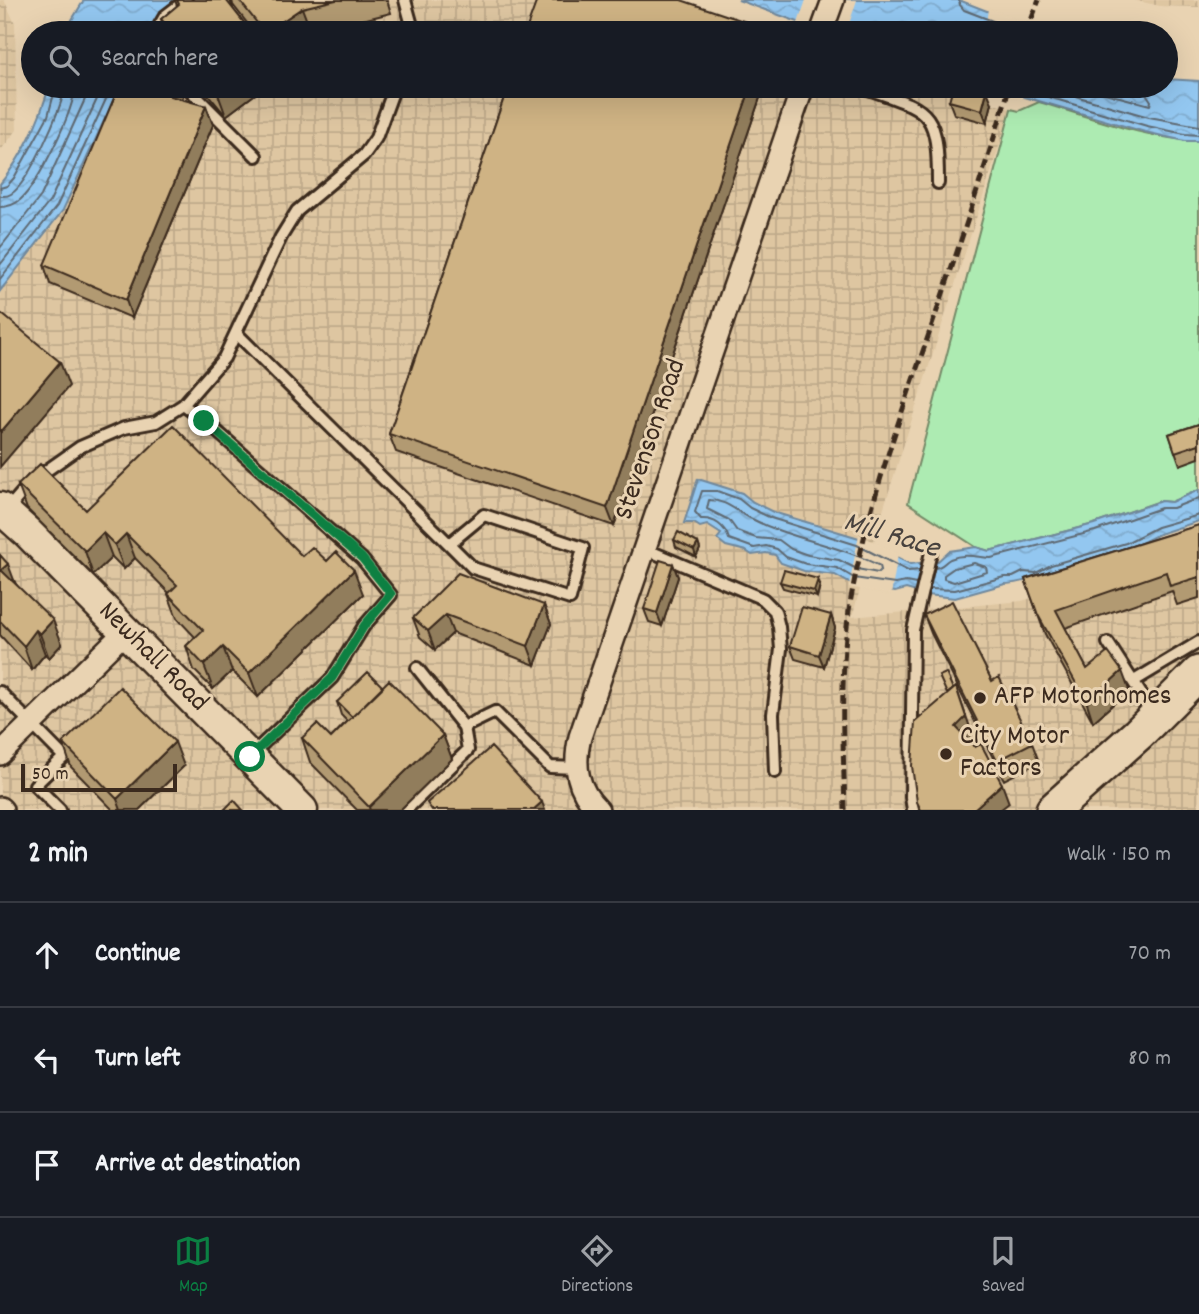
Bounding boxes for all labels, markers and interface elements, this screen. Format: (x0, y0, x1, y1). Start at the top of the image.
search box (21, 21, 1178, 98)
icon: search (45, 41, 83, 79)
text: Search here (101, 41, 219, 78)
street label: Stevenson Road (606, 354, 698, 526)
route end (188, 405, 219, 436)
water label: Mill Race (838, 502, 946, 572)
street label: Newhall Road (88, 594, 216, 722)
place label: AFP Motorhomes (994, 678, 1172, 718)
marker: AFP Motorhomes (972, 690, 988, 706)
place label: City Motor Factors (960, 718, 1070, 790)
route start (234, 741, 265, 772)
marker: City Motor Factors (938, 746, 954, 762)
scale bar (21, 761, 177, 793)
text: 50 m (32, 762, 69, 789)
text: 2 min (28, 834, 88, 877)
text: Walk · 150 m (1067, 839, 1171, 872)
icon: ahead (28, 936, 66, 974)
text: Continue (95, 936, 180, 973)
text: 70 m (1129, 938, 1171, 971)
icon: left (28, 1041, 66, 1079)
text: Turn left (95, 1041, 181, 1078)
text: 80 m (1128, 1043, 1171, 1076)
icon: arrive (28, 1146, 66, 1184)
text: Arrive at destination (95, 1146, 300, 1183)
tab: Map (174, 1232, 212, 1301)
tab: Directions (561, 1232, 633, 1301)
tab: Saved (982, 1232, 1025, 1301)

